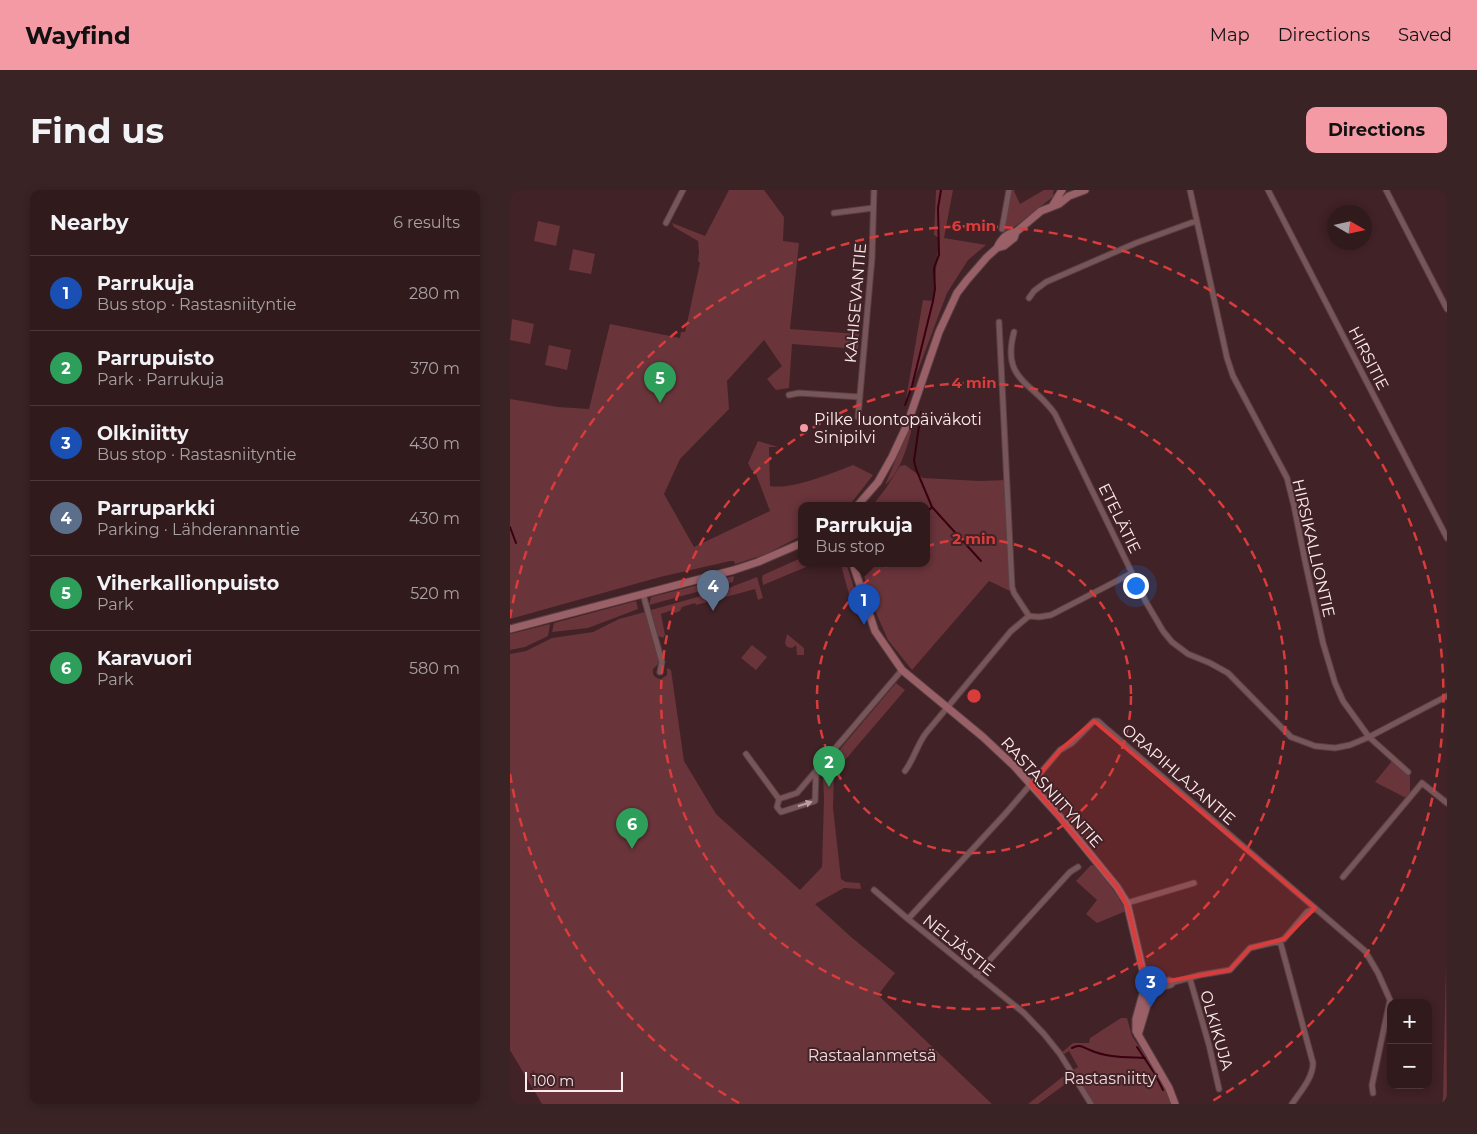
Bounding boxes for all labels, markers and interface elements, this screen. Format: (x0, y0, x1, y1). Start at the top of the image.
text: Wayfind (25, 21, 131, 50)
text: Map (1210, 24, 1250, 46)
text: Directions (1278, 24, 1370, 46)
text: Saved (1398, 24, 1452, 46)
button: Directions (1306, 107, 1447, 153)
text: Find us (30, 109, 164, 152)
north arrow (1327, 205, 1372, 250)
text: Nearby (50, 210, 129, 235)
text: 6 results (393, 213, 460, 232)
text: 6 min (952, 216, 996, 235)
street label: KAHISEVANTIE (841, 242, 870, 364)
text: Parrukuja (97, 272, 195, 295)
text: 1 (63, 284, 69, 303)
text: 280 m (409, 284, 460, 303)
text: Bus stop · Rastasniityntie (97, 295, 296, 314)
street label: HIRSITIE (1344, 323, 1393, 393)
text: Parrupuisto (97, 347, 214, 370)
text: 2 (61, 359, 71, 378)
text: 370 m (410, 359, 460, 378)
pin: 5 (644, 362, 676, 403)
text: Park · Parrukuja (97, 370, 224, 389)
text: 4 min (951, 373, 997, 392)
place label: Pilke luontopäiväkoti Sinipilvi (814, 410, 982, 447)
text: Olkiniitty (97, 422, 189, 445)
marker: Pilke luontopäiväkoti Sinipilvi (798, 422, 810, 434)
text: 3 (61, 434, 71, 453)
text: 430 m (409, 434, 460, 453)
text: Bus stop · Rastasniityntie (97, 445, 296, 464)
street label: HIRSIKALLIONTIE (1288, 477, 1339, 619)
street label: ETELÄTIE (1094, 480, 1146, 556)
text: Parruparkki (97, 497, 215, 520)
popup (798, 502, 930, 567)
text: 4 (60, 509, 72, 528)
text: 430 m (409, 509, 460, 528)
text: Parrukuja (815, 514, 913, 537)
text: Parking · Lähderannantie (97, 520, 300, 539)
text: 2 min (952, 529, 996, 548)
text: Bus stop (815, 537, 885, 556)
pin: 4 (697, 570, 729, 611)
text: Viherkallionpuisto (97, 572, 279, 595)
your location (1123, 573, 1149, 599)
text: 5 (61, 584, 71, 603)
text: 520 m (410, 584, 460, 603)
pin: 1 (848, 584, 880, 625)
text: Park (97, 595, 134, 614)
text: Karavuori (97, 647, 192, 670)
text: 6 (61, 659, 71, 678)
text: 580 m (409, 659, 460, 678)
text: Park (97, 670, 134, 689)
centre of rings (965, 687, 983, 705)
street label: ORAPIHLAJANTIE (1118, 720, 1239, 829)
street label: RASTASNIITYNTIE (997, 733, 1106, 851)
pin: 2 (813, 746, 845, 787)
one-way arrow (798, 800, 813, 808)
pin: 6 (616, 808, 648, 849)
street label: NELJÄSTIE (919, 910, 999, 980)
pin: 3 (1135, 966, 1167, 1007)
street label: OLKIKUJA (1196, 988, 1237, 1073)
map controls (1387, 999, 1432, 1089)
button: + (1387, 999, 1432, 1044)
button: − (1387, 1044, 1432, 1089)
park label: Rastaalanmetsä (808, 1046, 936, 1065)
scale bar (525, 1069, 622, 1092)
park label: Rastasniitty (1064, 1069, 1156, 1088)
text: 100 m (532, 1072, 574, 1090)

